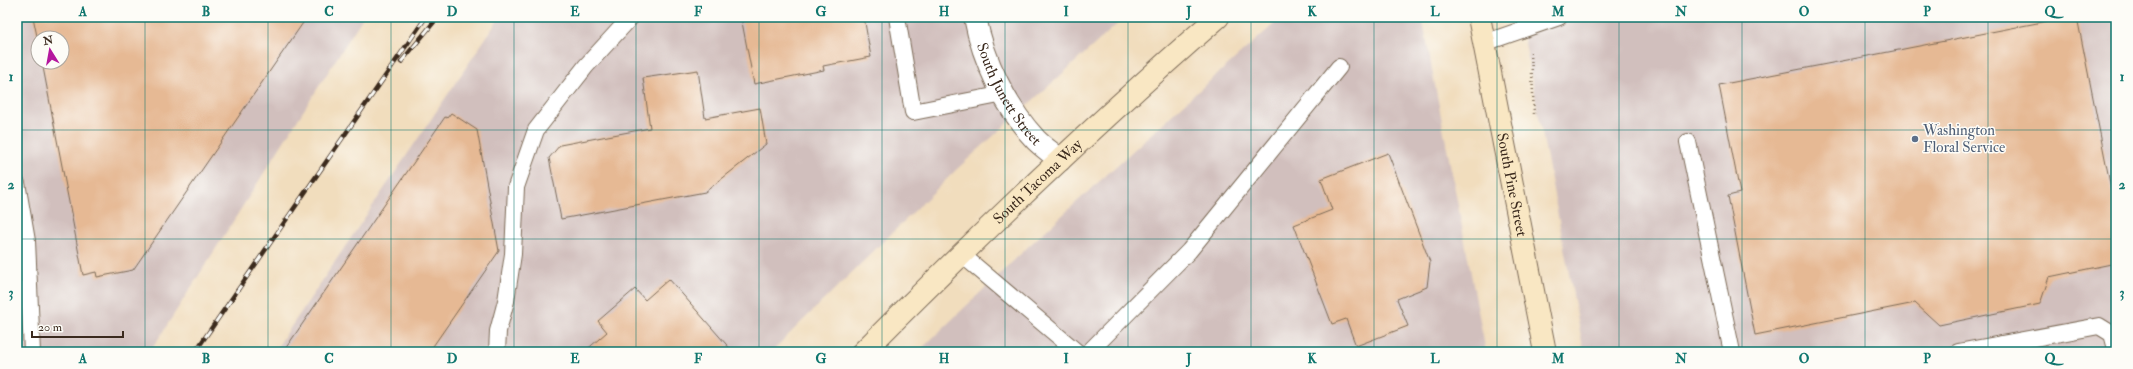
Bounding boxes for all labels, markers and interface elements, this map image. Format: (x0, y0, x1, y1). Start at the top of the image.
text: A (78, 4, 88, 20)
text: B (202, 4, 210, 20)
text: C (324, 4, 334, 20)
text: D (447, 4, 458, 20)
text: E (570, 4, 580, 20)
text: F (694, 4, 703, 20)
text: G (816, 4, 827, 20)
text: H (939, 4, 950, 20)
text: I (1063, 4, 1069, 20)
text: J (1185, 4, 1192, 21)
text: K (1307, 4, 1317, 20)
text: L (1430, 4, 1440, 20)
text: M (1551, 4, 1565, 20)
text: N (1674, 4, 1687, 20)
text: O (1799, 4, 1810, 20)
text: P (1923, 4, 1931, 20)
text: Q (2045, 4, 2065, 20)
north arrow (30, 30, 70, 70)
text: N (41, 33, 55, 48)
street label: South Junett Street (972, 40, 1045, 150)
text: 1 (9, 69, 14, 85)
text: 1 (2120, 69, 2125, 85)
place label: Washington Floral Service (1922, 121, 2005, 157)
street label: South Pine Street (1492, 131, 1531, 239)
marker: Washington Floral Service (1910, 134, 1920, 144)
street label: South Tacoma Way (989, 135, 1087, 228)
text: 2 (8, 177, 15, 193)
text: 2 (2119, 177, 2126, 193)
text: 3 (9, 285, 14, 301)
text: 3 (2120, 285, 2125, 301)
scale bar (32, 313, 123, 339)
text: 20 m (38, 320, 63, 335)
text: A (78, 351, 88, 367)
text: B (202, 351, 210, 367)
text: C (324, 351, 334, 367)
text: D (447, 351, 458, 367)
text: E (570, 351, 580, 367)
text: F (694, 351, 703, 367)
text: G (816, 351, 827, 367)
text: H (939, 351, 950, 367)
text: I (1063, 351, 1069, 367)
text: J (1185, 351, 1192, 368)
text: K (1307, 351, 1317, 367)
text: L (1430, 351, 1440, 367)
text: M (1551, 351, 1565, 367)
text: N (1674, 351, 1687, 367)
text: O (1799, 351, 1810, 367)
text: P (1923, 351, 1931, 367)
text: Q (2045, 351, 2065, 367)

